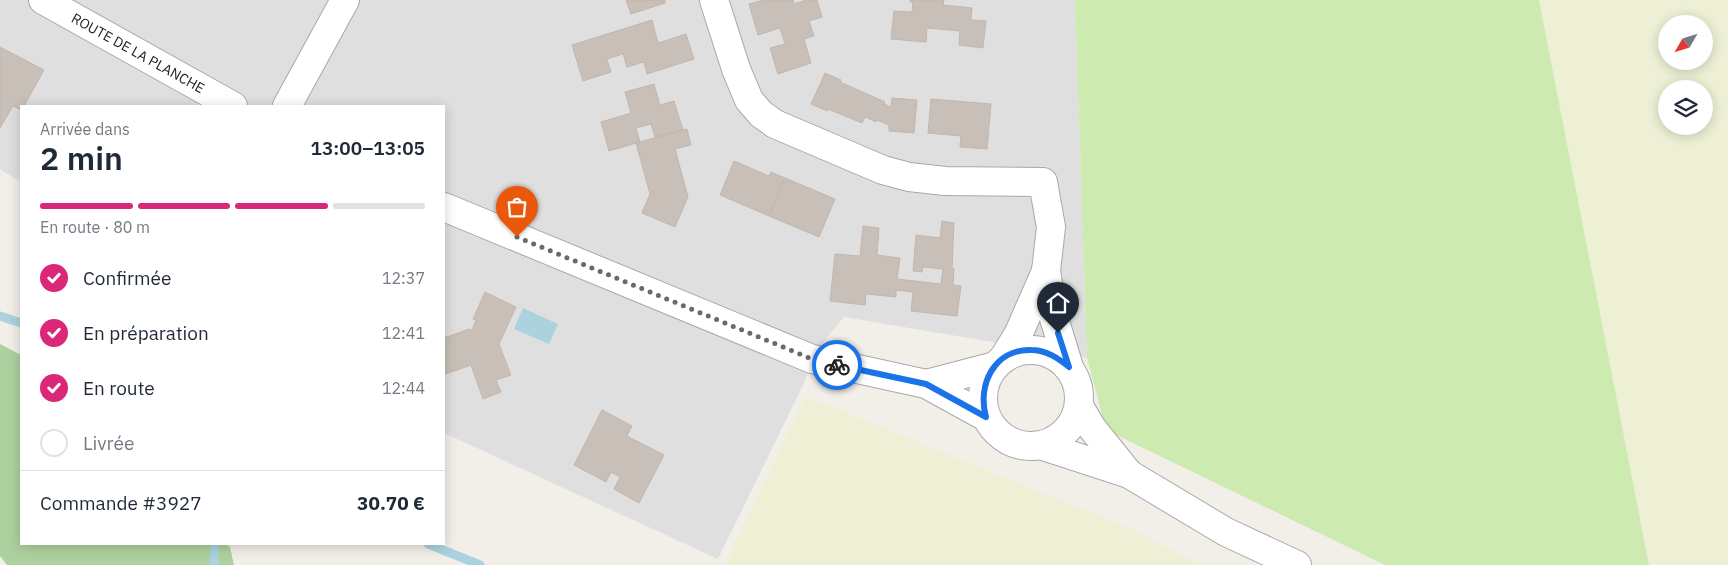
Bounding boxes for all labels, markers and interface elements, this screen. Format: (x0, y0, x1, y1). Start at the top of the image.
street label: ROUTE DE LA PLANCHE (68, 9, 208, 97)
north arrow (1658, 15, 1712, 70)
map controls (1658, 15, 1713, 135)
button: layers (1658, 80, 1713, 135)
text: Arrivée dans (40, 119, 130, 139)
text: 13:00–13:05 (311, 136, 425, 160)
text: 2 min (40, 137, 123, 179)
pin (496, 186, 538, 237)
icon: bag (503, 193, 531, 221)
text: En route · 80 m (40, 217, 150, 237)
icon: check (40, 264, 68, 292)
text: Confirmée (83, 266, 171, 290)
text: 12:37 (382, 268, 425, 288)
pin (1037, 282, 1079, 333)
icon: home (1044, 289, 1072, 317)
icon: check (40, 319, 68, 347)
text: En préparation (83, 321, 209, 345)
text: 12:41 (382, 323, 425, 343)
courier (812, 340, 862, 390)
icon: bike (823, 351, 851, 379)
icon: check (40, 374, 68, 402)
text: En route (83, 376, 155, 400)
text: 12:44 (382, 378, 425, 398)
text: Livrée (83, 431, 134, 455)
text: Commande #3927 (40, 491, 202, 515)
text: 30.70 € (357, 491, 425, 515)

